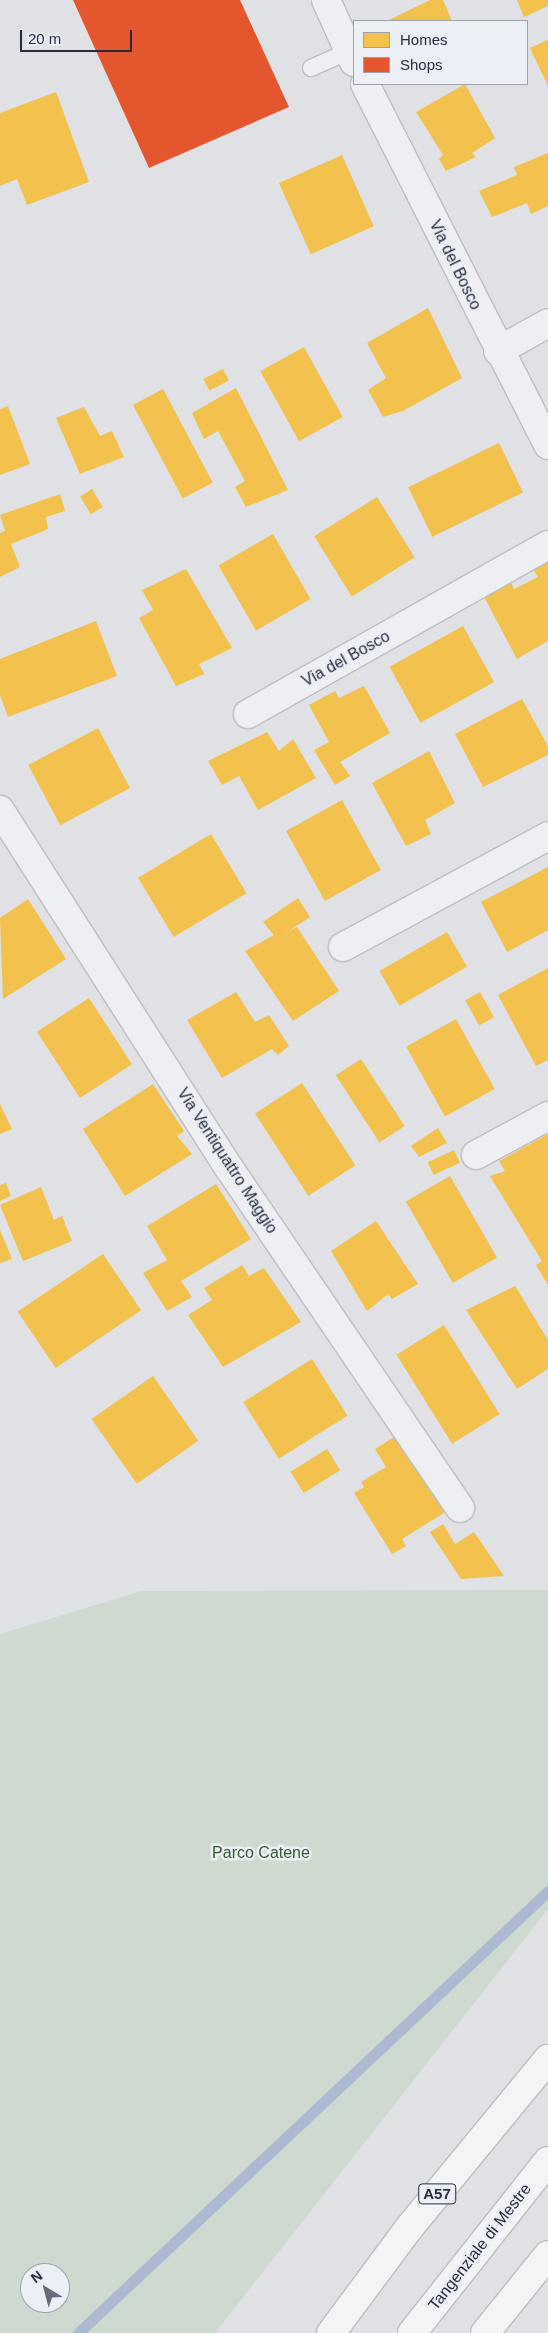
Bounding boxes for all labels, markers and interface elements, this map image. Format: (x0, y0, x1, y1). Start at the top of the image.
scale bar (22, 20, 135, 52)
legend (353, 20, 528, 85)
text: 20 m (28, 30, 61, 47)
text: Homes (400, 31, 448, 48)
text: Shops (400, 56, 443, 73)
street label: Via del Bosco (425, 217, 485, 313)
street label: Via del Bosco (299, 627, 393, 691)
street label: Via Ventiquattro Maggio (173, 1085, 281, 1237)
park label: Parco Catene (212, 1843, 310, 1863)
street label: Tangenziale di Mestre (425, 2180, 535, 2314)
road number: A57 (417, 2182, 457, 2206)
north arrow (20, 2263, 70, 2313)
text: N (28, 2267, 45, 2286)

